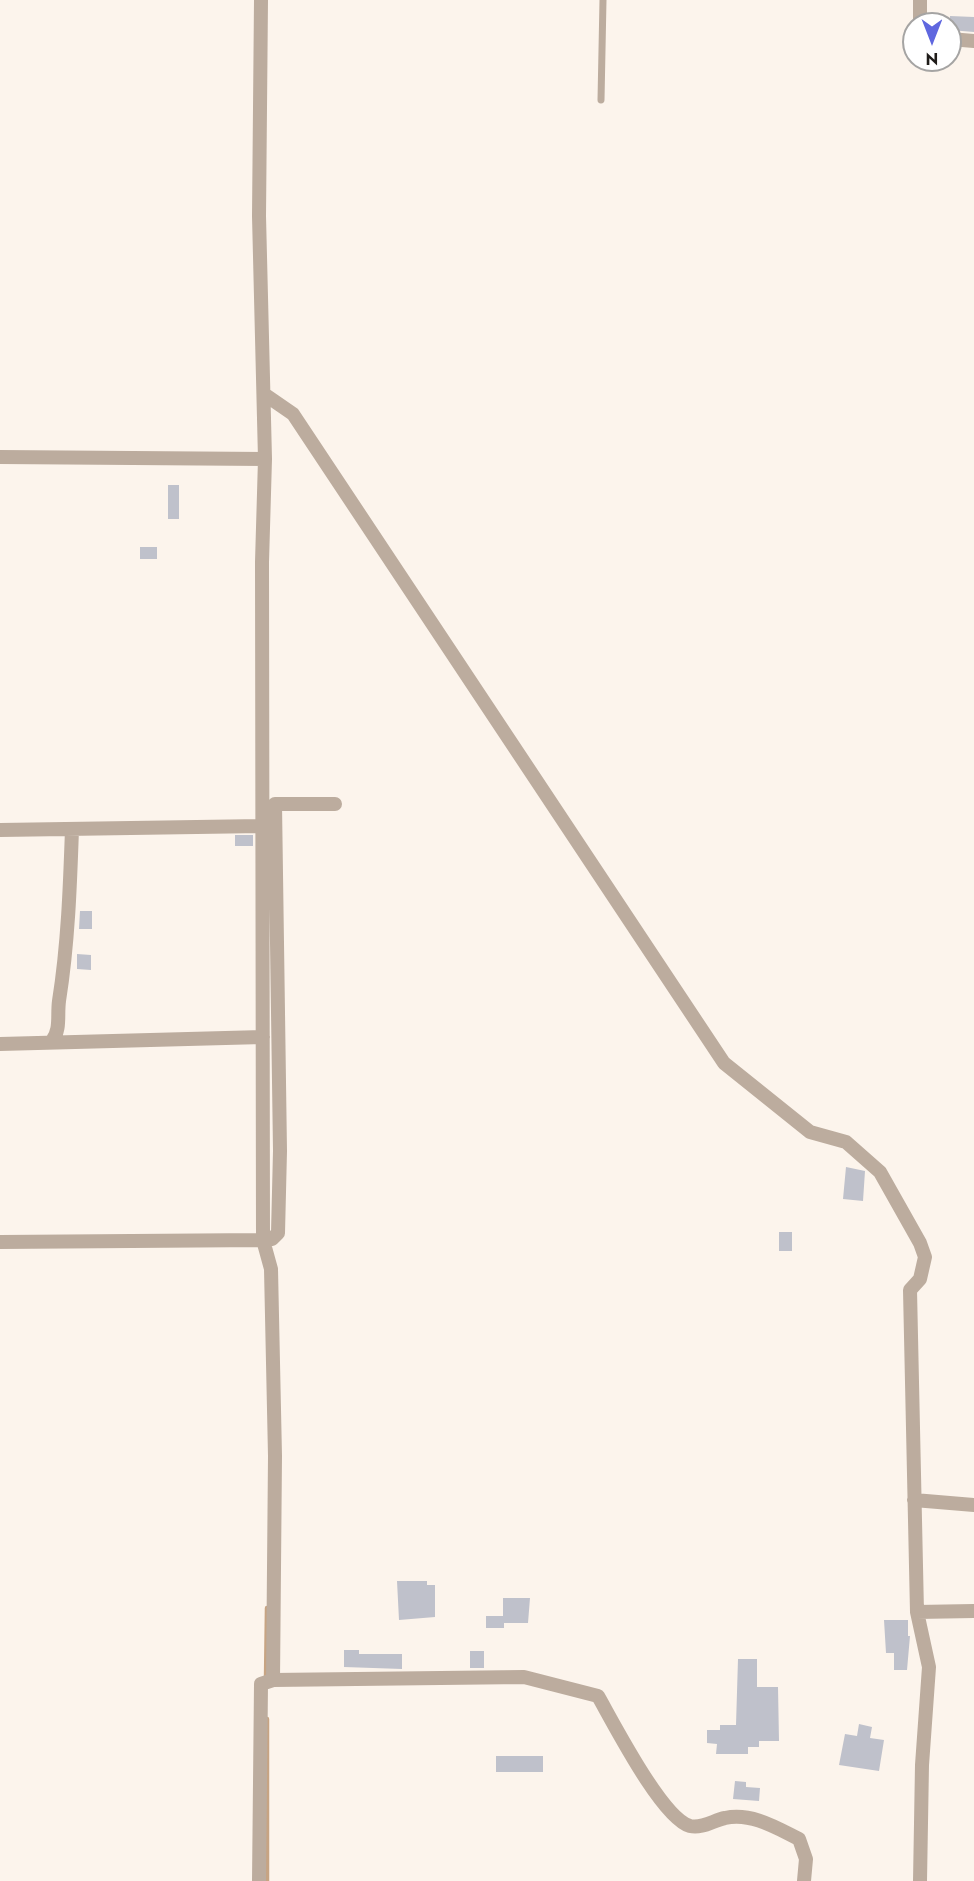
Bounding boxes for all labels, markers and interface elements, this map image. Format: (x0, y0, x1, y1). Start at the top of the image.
north arrow (902, 12, 962, 72)
text: N (926, 47, 938, 70)

